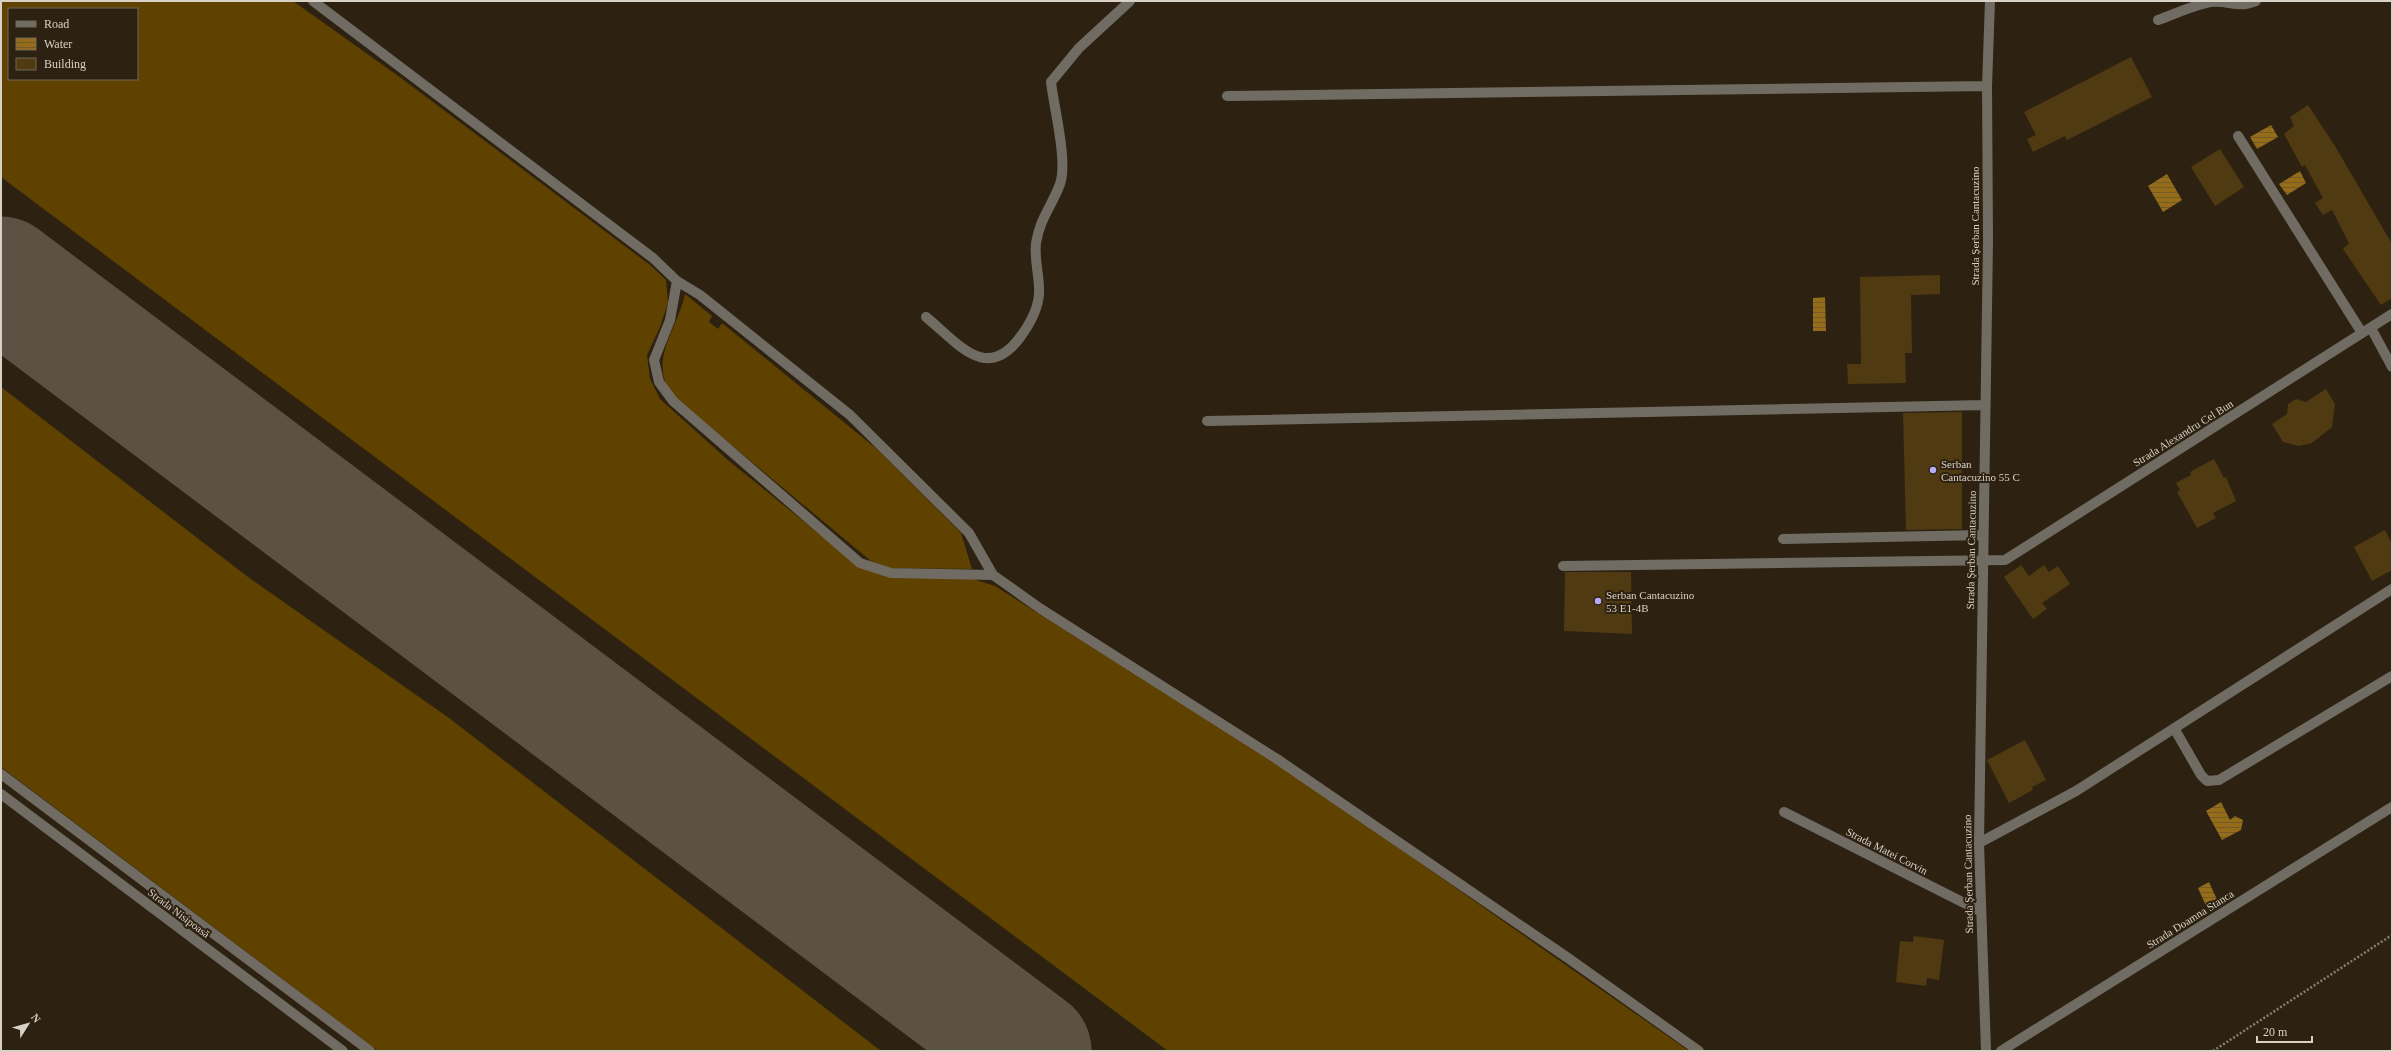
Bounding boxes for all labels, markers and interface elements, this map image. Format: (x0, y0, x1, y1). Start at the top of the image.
legend (8, 8, 138, 80)
text: Road (44, 17, 69, 31)
text: Water (44, 37, 72, 51)
text: Building (44, 57, 86, 71)
street label: Strada Șerban Cantacuzino (1969, 166, 1981, 286)
street label: Strada Alexandru Cel Bun (2131, 397, 2236, 469)
place label: Serban Cantacuzino 55 C (1941, 458, 2020, 483)
marker: Serban Cantacuzino 55 C (1928, 465, 1938, 475)
street label: Strada Șerban Cantacuzino (1964, 490, 1978, 610)
place label: Serban Cantacuzino 53 E1-4B (1606, 589, 1695, 614)
marker: Serban Cantacuzino 53 E1-4B (1593, 596, 1603, 606)
street label: Strada Șerban Cantacuzino (1961, 814, 1975, 934)
street label: Strada Matei Corvin (1844, 825, 1930, 877)
street label: Strada Nisipoasă (146, 886, 212, 940)
street label: Strada Doamna Stanca (2144, 887, 2236, 951)
north arrow (8, 1004, 48, 1044)
text: N (29, 1011, 43, 1025)
scale bar (2257, 1018, 2312, 1044)
text: 20 m (2263, 1025, 2288, 1039)

